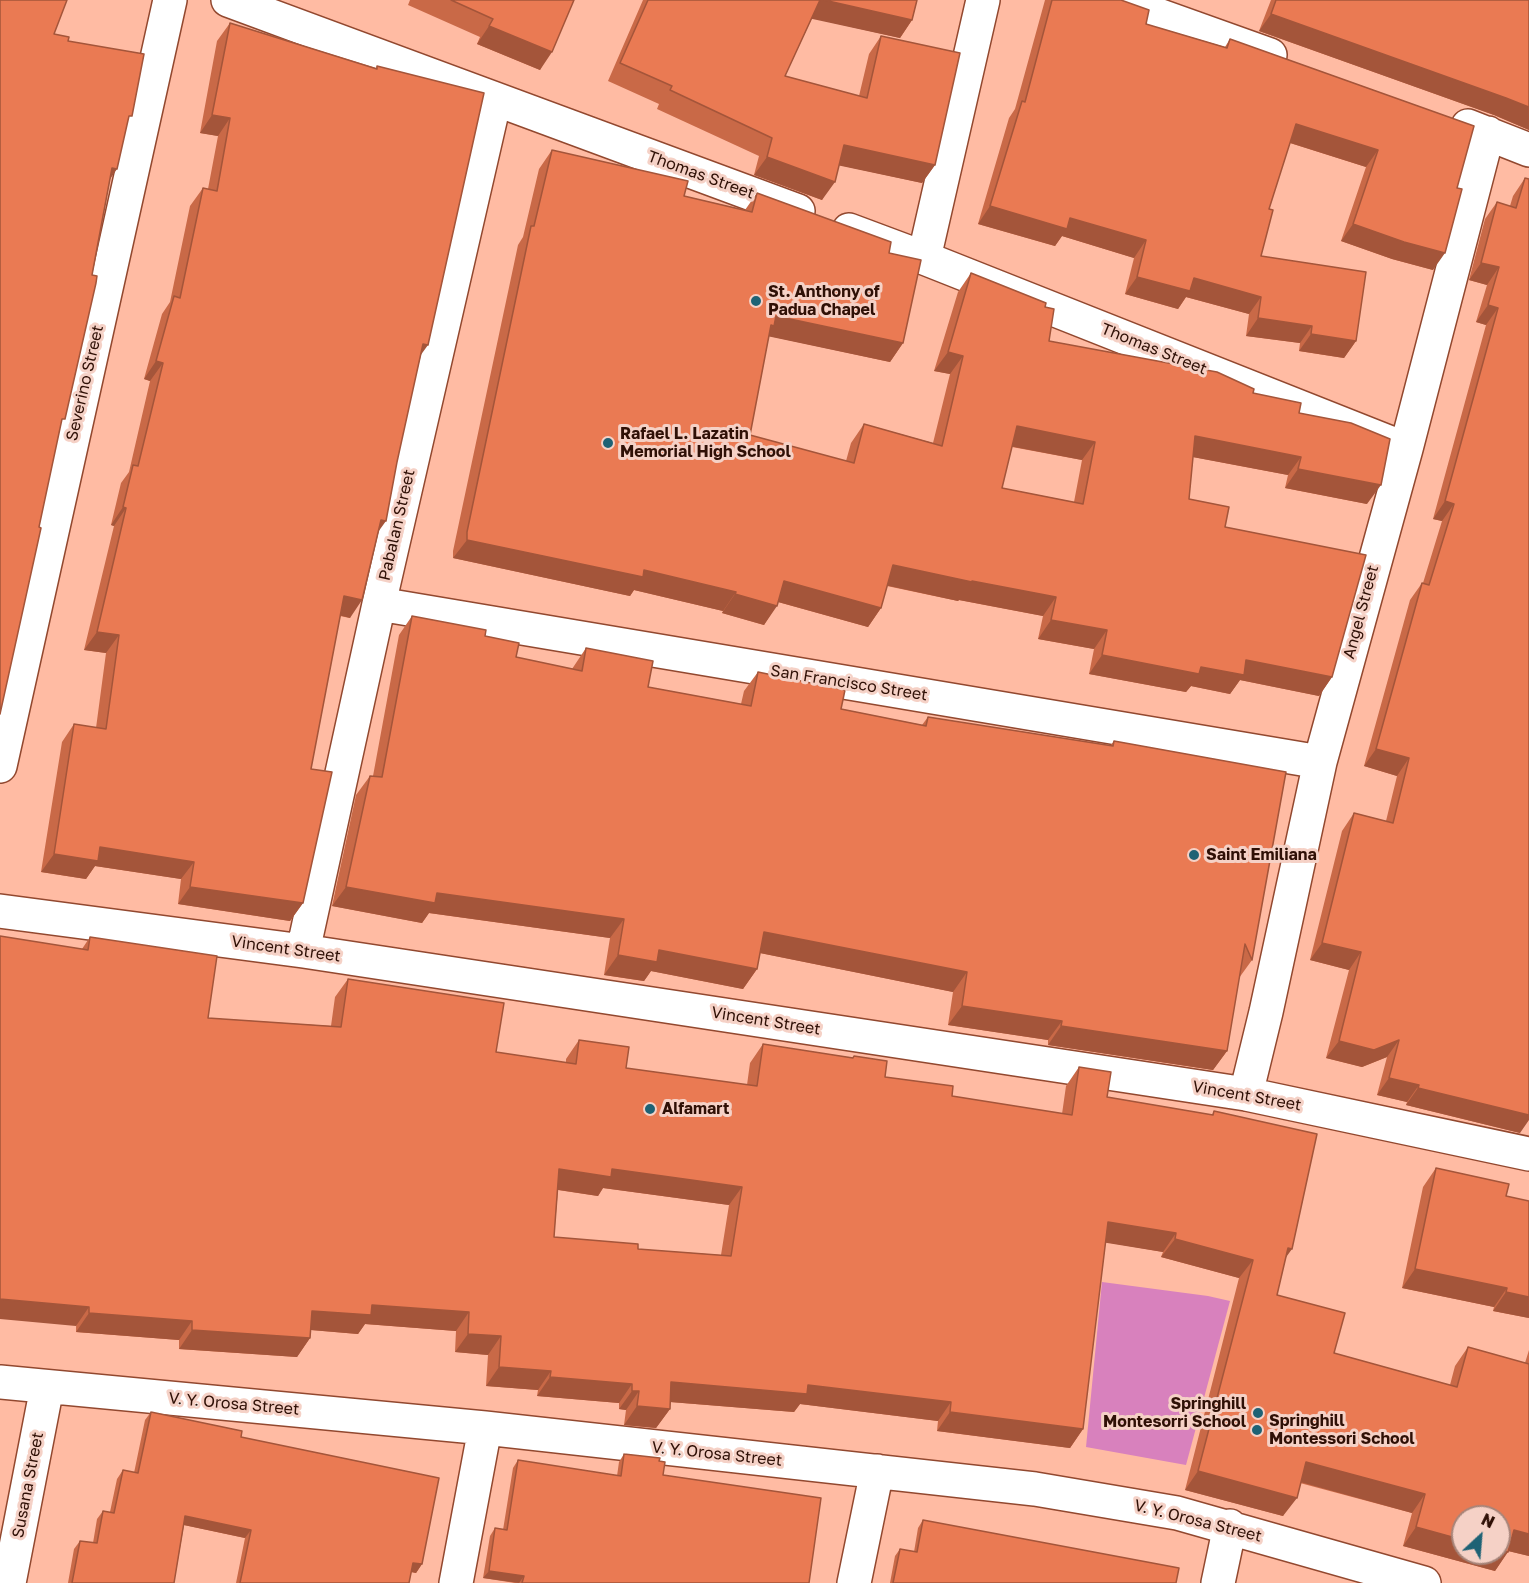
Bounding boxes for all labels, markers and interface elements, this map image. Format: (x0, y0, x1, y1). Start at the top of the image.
street label: Thomas Street (645, 147, 757, 203)
place label: St. Anthony of Padua Chapel (768, 282, 880, 320)
marker: St. Anthony of Padua Chapel (749, 294, 763, 308)
street label: Thomas Street (1098, 319, 1210, 379)
street label: Severino Street (62, 323, 108, 443)
place label: Rafael L. Lazatin Memorial High School (620, 424, 791, 462)
marker: Rafael L. Lazatin Memorial High School (601, 436, 615, 450)
street label: Pabalan Street (375, 467, 419, 583)
street label: Angel Street (1339, 563, 1383, 661)
street label: San Francisco Street (769, 661, 929, 705)
place label: Saint Emiliana (1206, 845, 1317, 865)
marker: Saint Emiliana (1187, 848, 1201, 862)
street label: Vincent Street (230, 932, 342, 966)
street label: Vincent Street (710, 1003, 822, 1039)
street label: Vincent Street (1191, 1077, 1303, 1115)
place label: Alfamart (662, 1099, 729, 1119)
marker: Alfamart (643, 1102, 657, 1116)
street label: V. Y. Orosa Street (168, 1389, 300, 1419)
place label: Springhill Montesorri School (1103, 1394, 1246, 1432)
marker: Springhill Montesorri School (1251, 1406, 1265, 1420)
place label: Springhill Montessori School (1269, 1411, 1415, 1449)
marker: Springhill Montessori School (1250, 1423, 1264, 1437)
street label: Susana Street (8, 1430, 48, 1540)
street label: V. Y. Orosa Street (651, 1438, 783, 1470)
street label: V. Y. Orosa Street (1132, 1496, 1264, 1546)
north arrow (1451, 1505, 1511, 1565)
text: N (1478, 1509, 1498, 1532)

